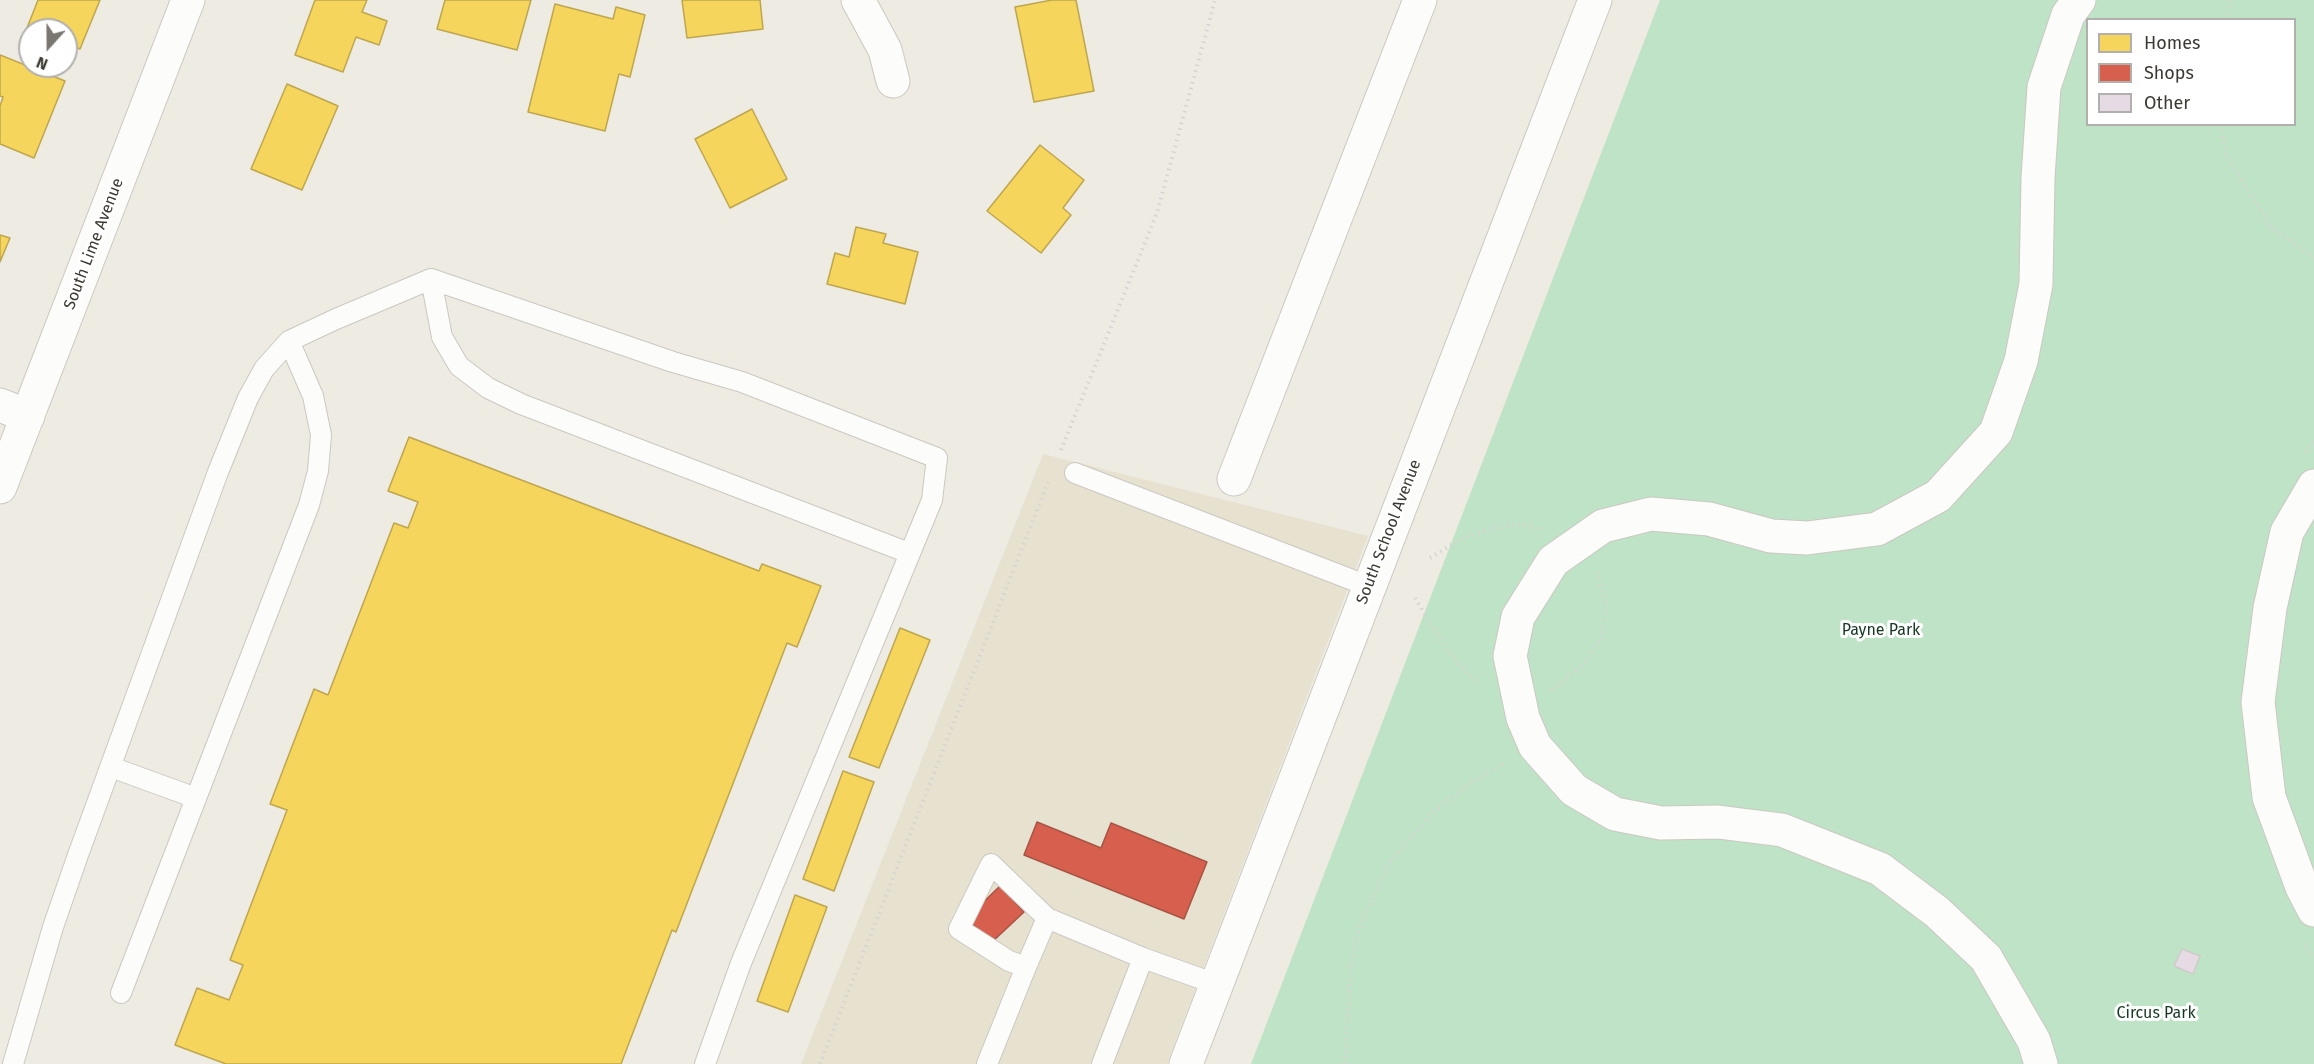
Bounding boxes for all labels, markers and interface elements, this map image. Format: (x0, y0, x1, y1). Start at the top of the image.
north arrow (18, 18, 78, 78)
legend (2086, 18, 2296, 126)
text: Homes (2144, 32, 2200, 54)
text: N (34, 53, 50, 74)
text: Shops (2144, 62, 2194, 84)
text: Other (2144, 92, 2190, 114)
street label: South Lime Avenue (60, 176, 128, 312)
street label: South School Avenue (1353, 457, 1425, 607)
park label: Payne Park (1842, 621, 1920, 641)
park label: Circus Park (2116, 1004, 2196, 1024)

